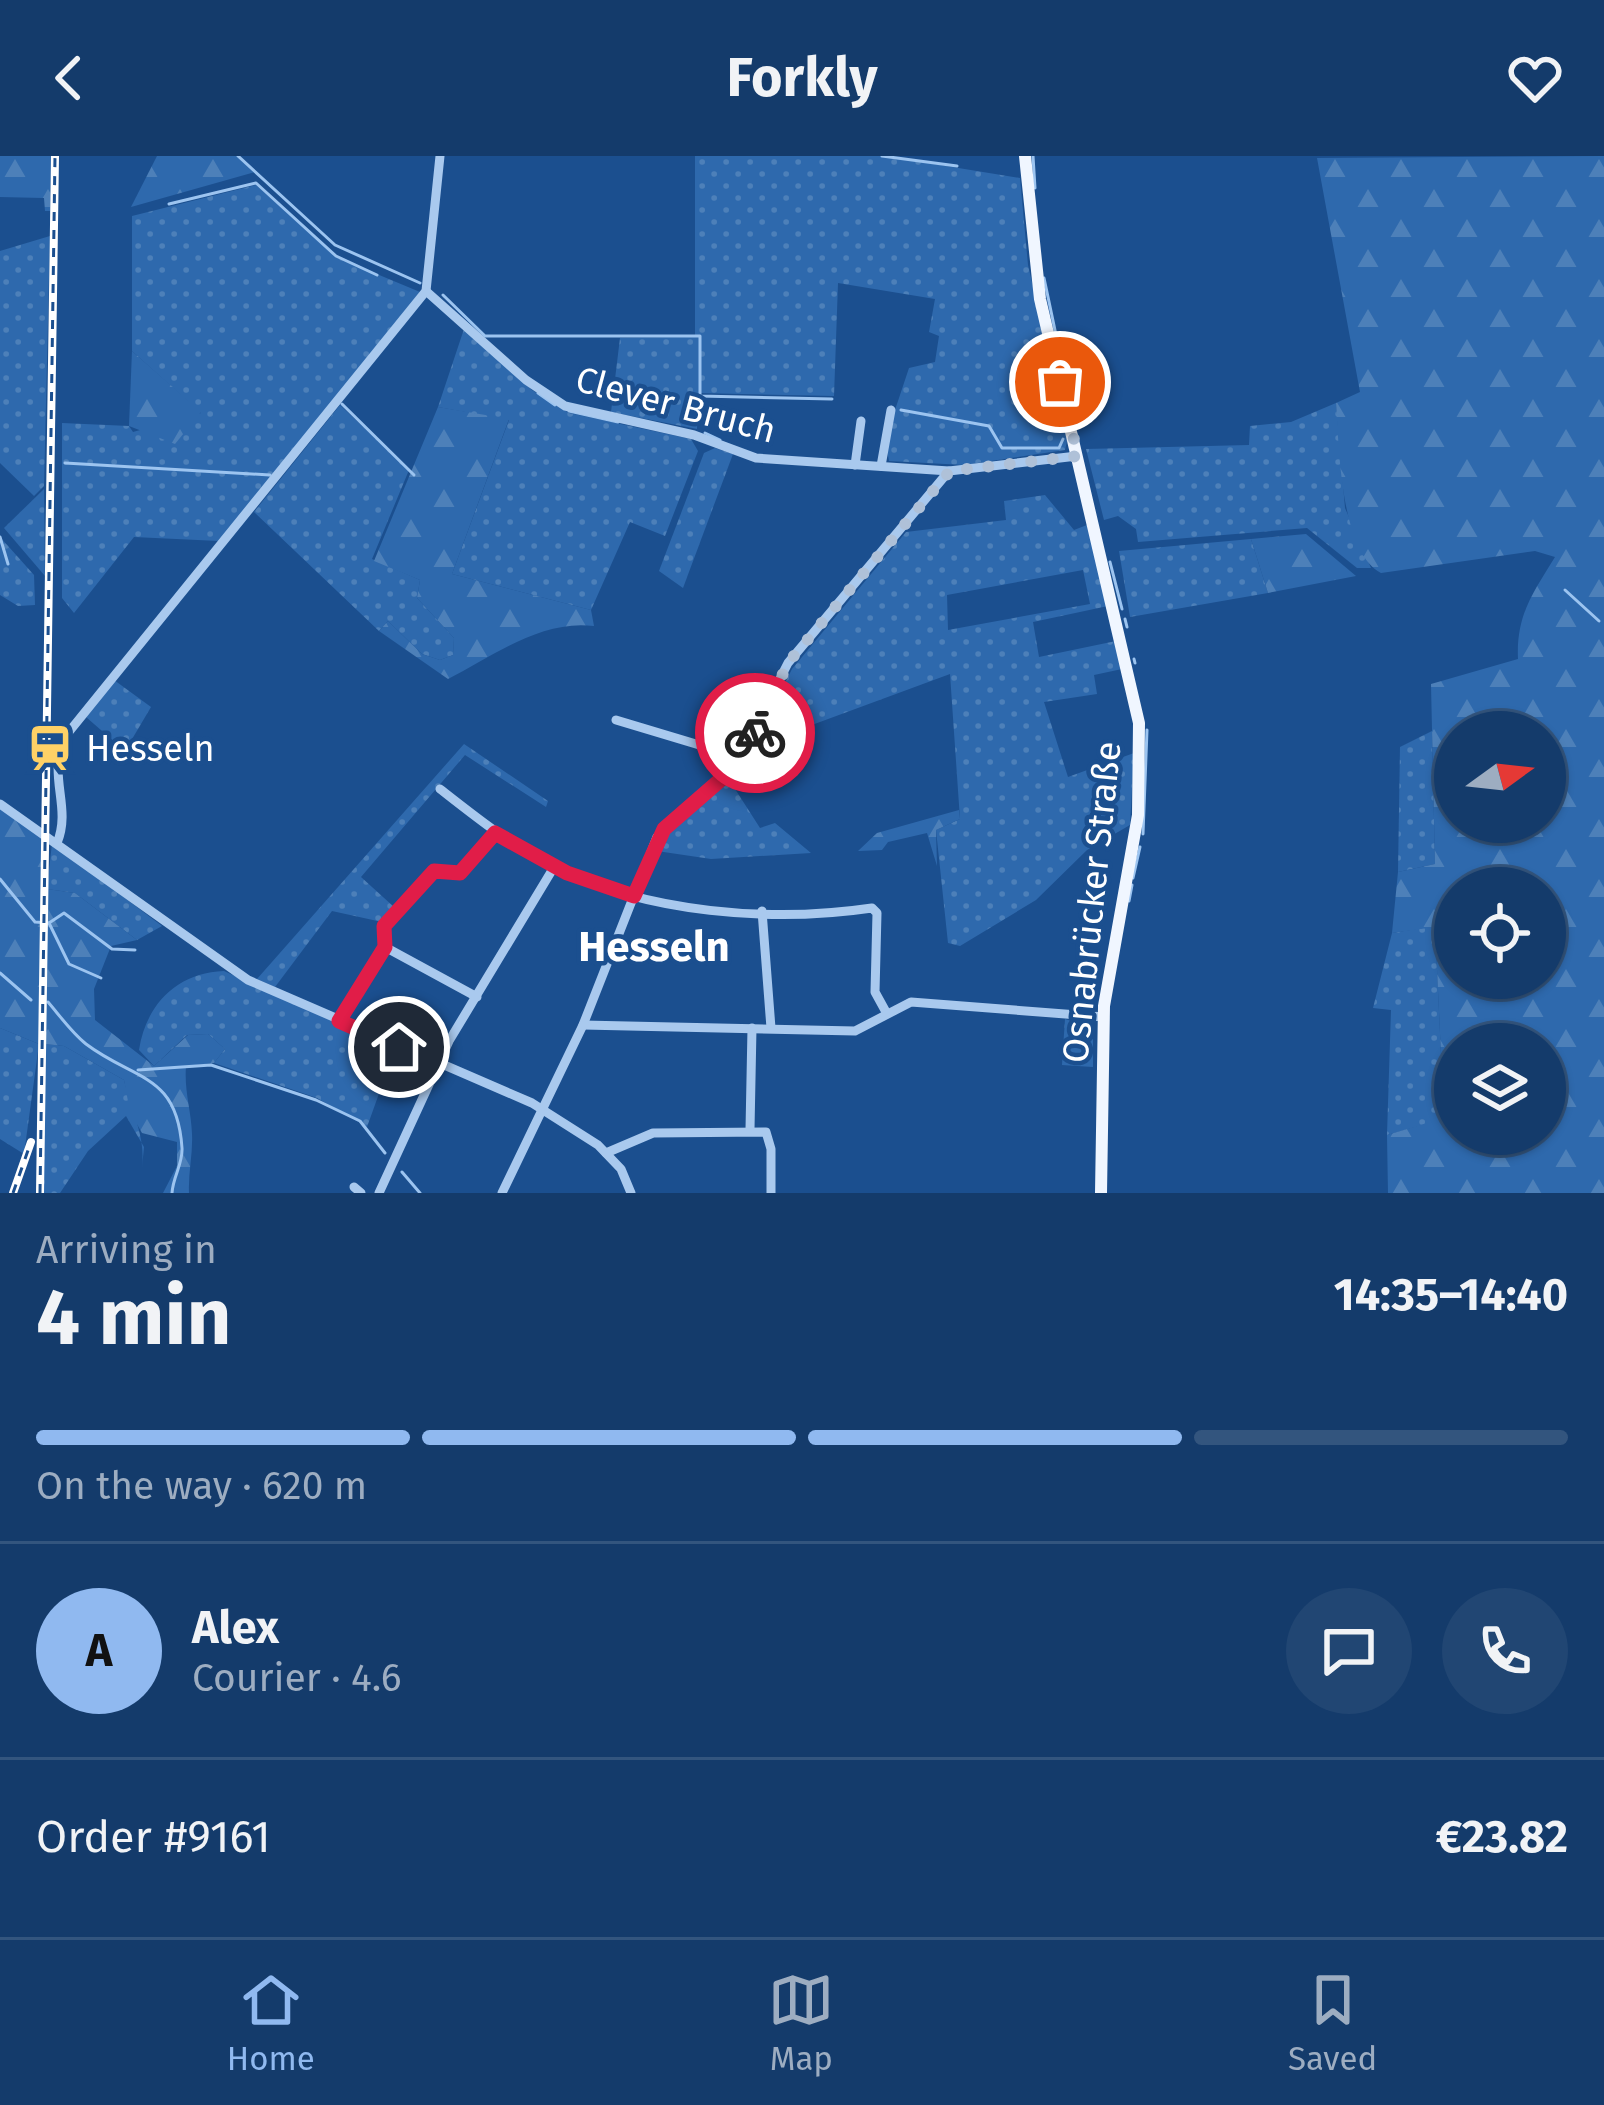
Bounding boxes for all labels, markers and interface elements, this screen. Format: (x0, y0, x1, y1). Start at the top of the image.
icon: back (36, 45, 102, 111)
icon: heart (1502, 45, 1568, 111)
text: Forkly (727, 46, 877, 110)
pin (1009, 331, 1111, 433)
icon: bag (1027, 349, 1093, 415)
street label: Clever Bruch (571, 357, 781, 453)
courier (695, 673, 815, 793)
icon: bike (722, 700, 788, 766)
north arrow (1434, 711, 1566, 843)
map controls (1434, 711, 1566, 1155)
station icon: Hesseln (25, 723, 75, 773)
place label: Hesseln (86, 727, 215, 771)
street label: Osnabrücker Straße (1053, 739, 1131, 1065)
button: locate (1434, 867, 1566, 999)
district label: Hesseln (578, 922, 730, 972)
pin (348, 996, 450, 1098)
icon: home (366, 1014, 432, 1080)
button: layers (1434, 1023, 1566, 1155)
text: Arriving in (36, 1227, 217, 1273)
text: 14:35–14:40 (1334, 1268, 1568, 1322)
text: 4 min (36, 1271, 231, 1365)
text: On the way · 620 m (36, 1463, 367, 1509)
button: chat (1286, 1588, 1412, 1714)
button: phone (1442, 1588, 1568, 1714)
text: Alex (192, 1601, 279, 1655)
text: A (86, 1624, 112, 1678)
text: Courier · 4.6 (192, 1655, 401, 1701)
text: Order #9161 (36, 1810, 271, 1864)
text: €23.82 (1436, 1810, 1568, 1864)
tab: Home (227, 1967, 315, 2079)
tab: Map (768, 1967, 834, 2079)
tab: Saved (1288, 1967, 1377, 2079)

